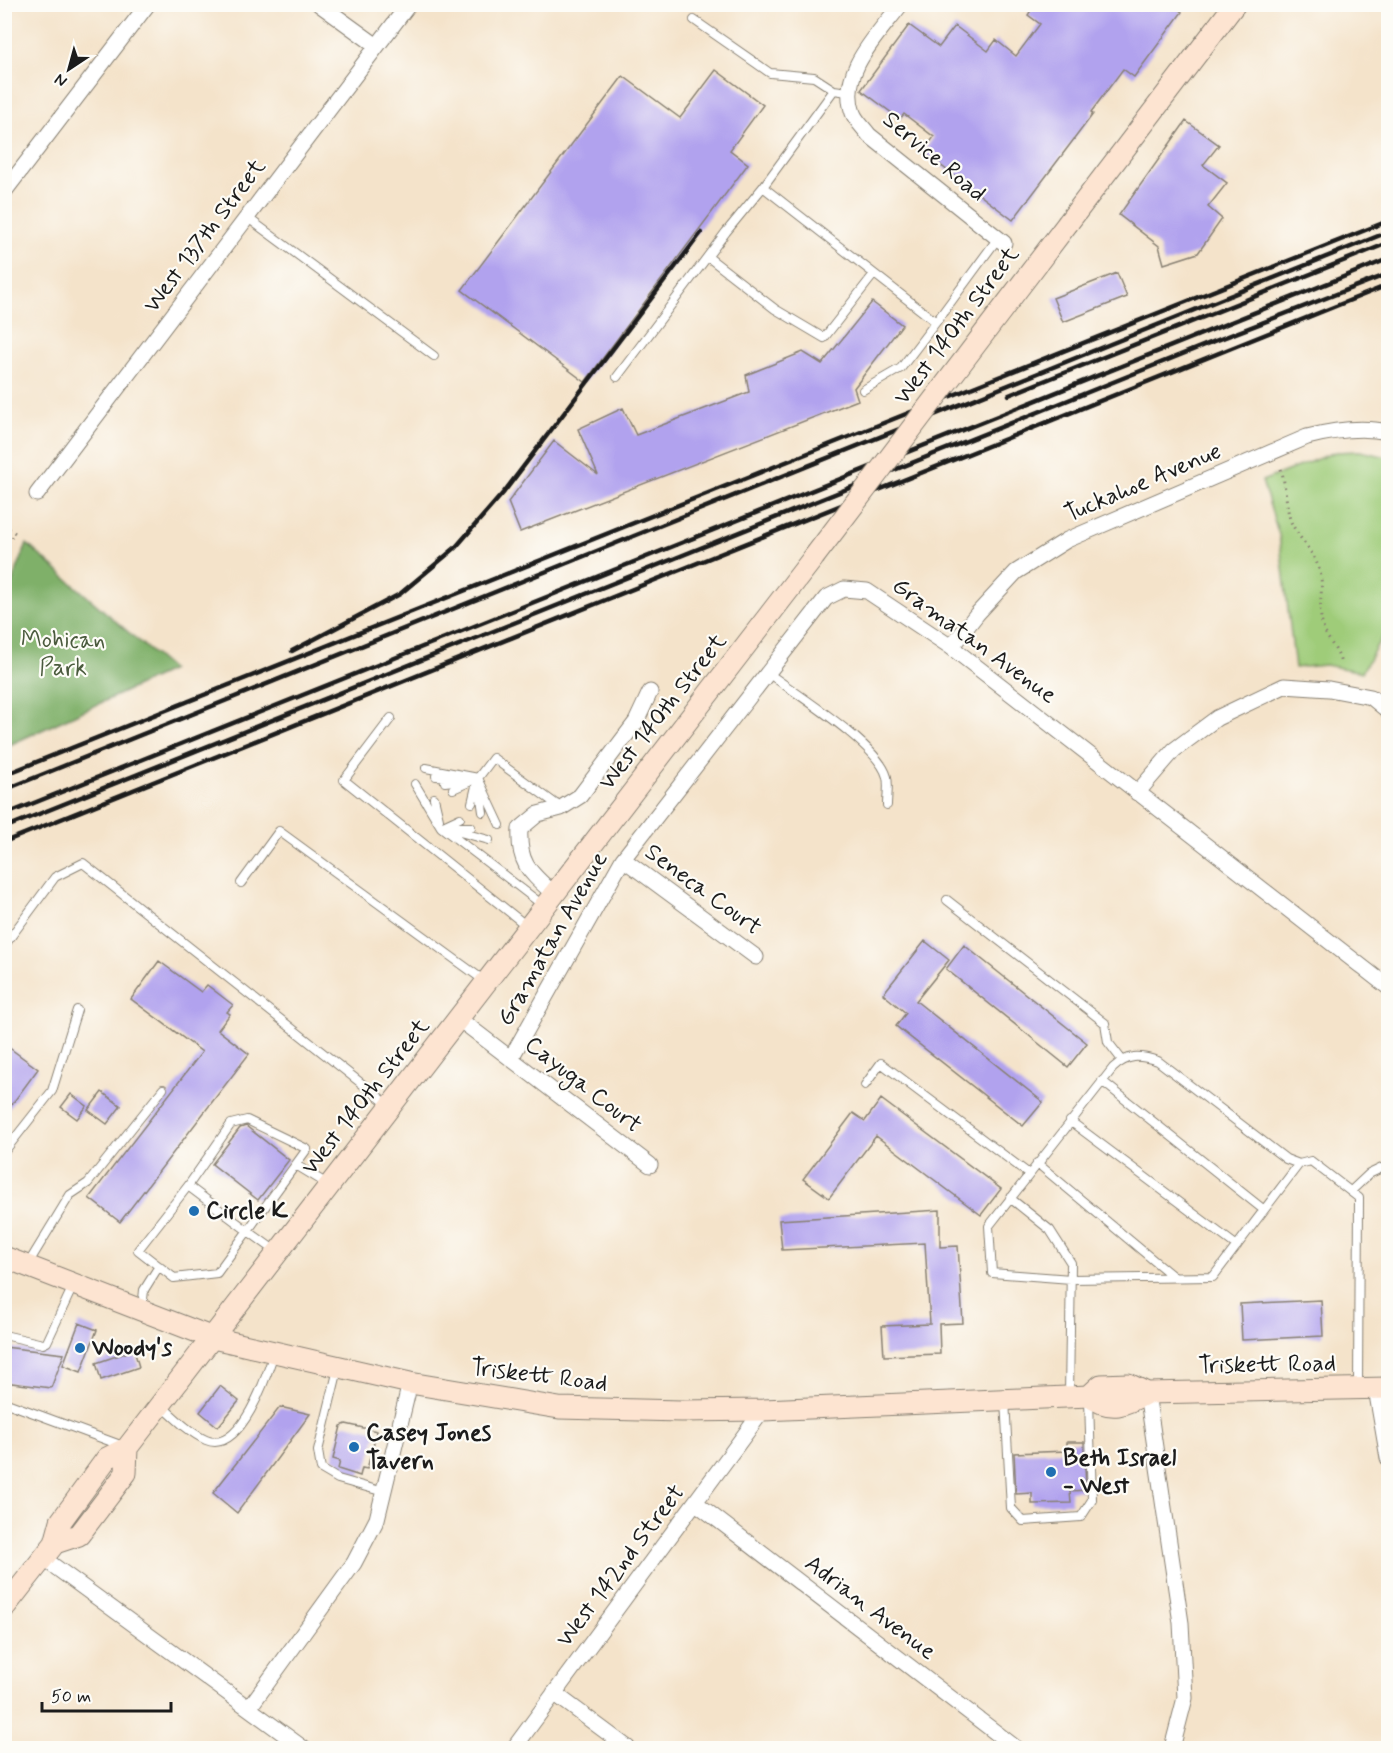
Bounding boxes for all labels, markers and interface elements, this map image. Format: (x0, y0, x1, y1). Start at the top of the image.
north arrow (39, 39, 99, 99)
text: N (51, 68, 72, 92)
street label: Service Road (876, 105, 992, 209)
street label: West 137th Street (137, 153, 273, 319)
street label: West 140th Street (887, 240, 1027, 412)
street label: Tuckahoe Avenue (1060, 436, 1226, 530)
street label: Gramatan Avenue (885, 571, 1063, 711)
park label: Mohican Park (21, 625, 105, 684)
street label: West 140th Street (592, 627, 734, 797)
street label: Seneca Court (638, 837, 768, 943)
street label: Gramatan Avenue (490, 846, 616, 1032)
street label: West 140th Street (295, 1012, 437, 1182)
street label: Cayuga Court (517, 1029, 648, 1142)
place label: Circle K (206, 1196, 289, 1227)
marker: Circle K (187, 1204, 201, 1218)
place label: Woody's (91, 1333, 173, 1364)
marker: Woody's (73, 1341, 87, 1355)
street label: Triskett Road (1198, 1348, 1336, 1382)
street label: Triskett Road (469, 1352, 609, 1400)
place label: Casey Jones Tavern (366, 1418, 492, 1477)
marker: Casey Jones Tavern (347, 1440, 361, 1454)
place label: Beth Israel - West (1063, 1443, 1177, 1502)
marker: Beth Israel - West (1044, 1465, 1058, 1479)
street label: West 142nd Street (550, 1478, 692, 1654)
street label: Adrian Avenue (798, 1548, 942, 1668)
scale bar (42, 1675, 171, 1713)
text: 50 m (51, 1685, 91, 1709)

